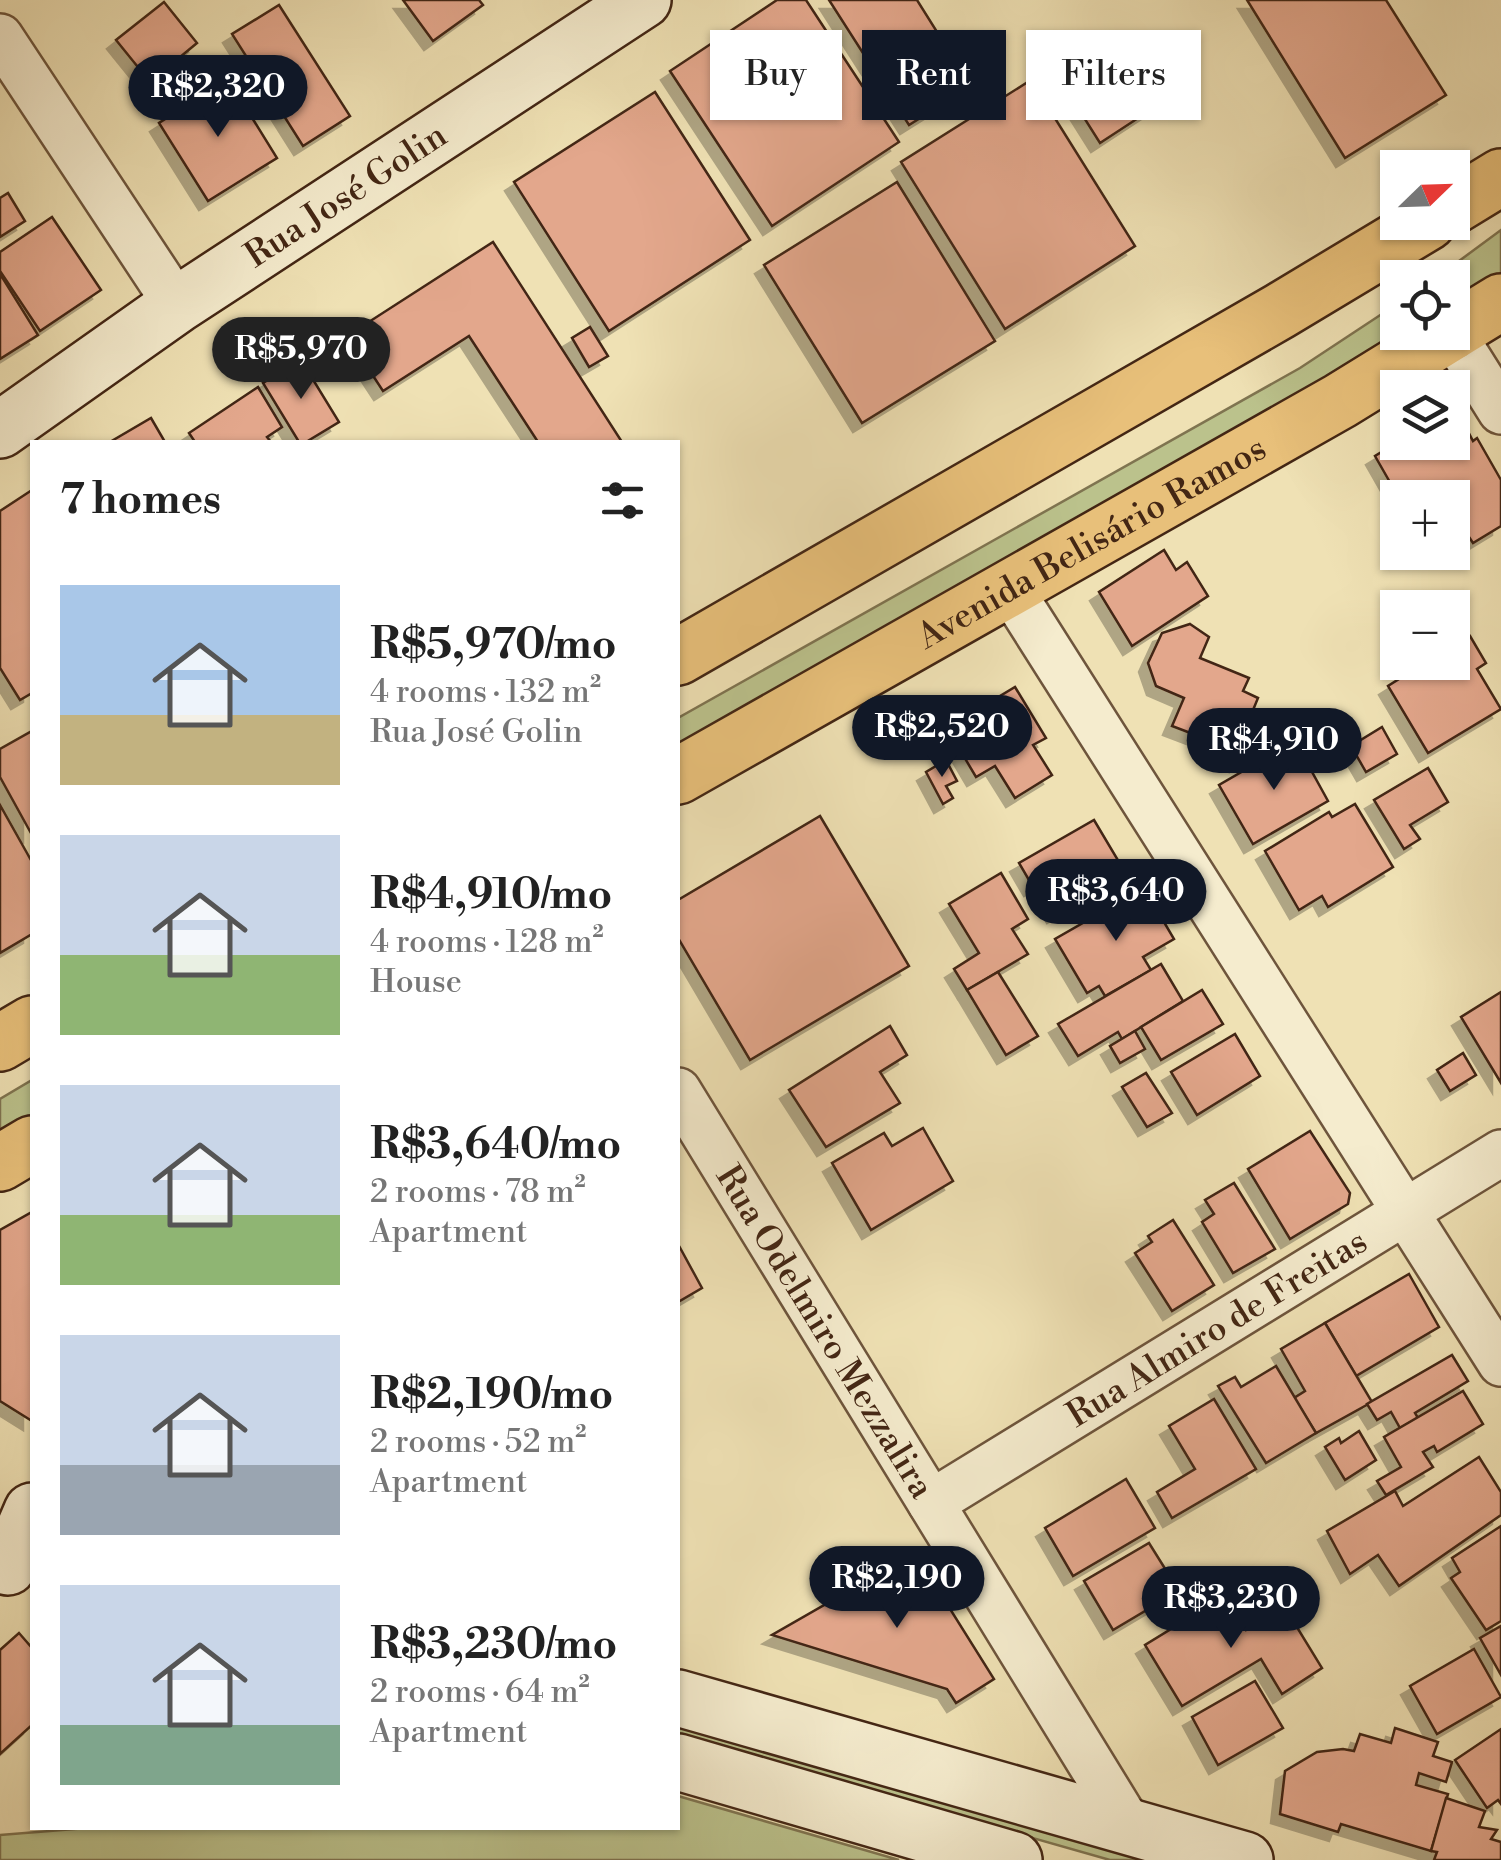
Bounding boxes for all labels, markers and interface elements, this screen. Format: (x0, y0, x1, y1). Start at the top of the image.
chip: Buy (710, 30, 842, 120)
chip: Rent (862, 30, 1006, 120)
chip: Filters (1026, 30, 1201, 120)
pin: R$2,320 (126, 55, 310, 140)
text: R$2,320 (150, 67, 286, 107)
street label: Rua José Golin (237, 114, 455, 278)
north arrow (1380, 150, 1470, 240)
map controls (1380, 150, 1470, 680)
button: locate (1380, 260, 1470, 350)
pin: R$5,970 (209, 317, 393, 402)
text: R$5,970 (234, 329, 368, 369)
button: layers (1380, 370, 1470, 460)
street label: Avenida Belisário Ramos (909, 427, 1274, 660)
icon: filters (595, 473, 650, 528)
text: 7 homes (60, 474, 221, 527)
button: + (1380, 480, 1470, 570)
button: − (1380, 590, 1470, 680)
text: R$5,970/mo (370, 619, 616, 672)
icon: home (140, 625, 260, 745)
text: 4 rooms · 132 m² (370, 672, 601, 712)
pin: R$2,520 (850, 695, 1034, 780)
text: R$2,520 (874, 707, 1010, 747)
pin: R$4,910 (1182, 708, 1366, 793)
text: Rua José Golin (370, 712, 582, 752)
text: R$4,910 (1209, 720, 1339, 760)
pin: R$3,640 (1024, 859, 1208, 944)
text: R$4,910/mo (370, 869, 612, 922)
text: R$3,640 (1047, 871, 1185, 911)
icon: home (140, 875, 260, 995)
text: 4 rooms · 128 m² (370, 922, 604, 962)
text: House (370, 962, 462, 1002)
text: R$3,640/mo (370, 1119, 621, 1172)
icon: home (140, 1125, 260, 1245)
street label: Rua Odelmiro Mezzalira (706, 1158, 943, 1507)
text: 2 rooms · 78 m² (370, 1172, 586, 1212)
text: Apartment (370, 1212, 527, 1252)
street label: Rua Almiro de Freitas (1059, 1221, 1375, 1437)
text: R$2,190/mo (370, 1369, 613, 1422)
icon: home (140, 1375, 260, 1495)
text: 2 rooms · 52 m² (370, 1422, 586, 1462)
text: Apartment (370, 1462, 527, 1502)
pin: R$2,190 (805, 1546, 989, 1631)
text: R$2,190 (831, 1558, 963, 1598)
pin: R$3,230 (1139, 1566, 1323, 1651)
text: R$3,230 (1164, 1578, 1298, 1618)
text: R$3,230/mo (370, 1619, 617, 1672)
icon: home (140, 1625, 260, 1745)
text: 2 rooms · 64 m² (370, 1672, 590, 1712)
text: Apartment (370, 1712, 527, 1752)

